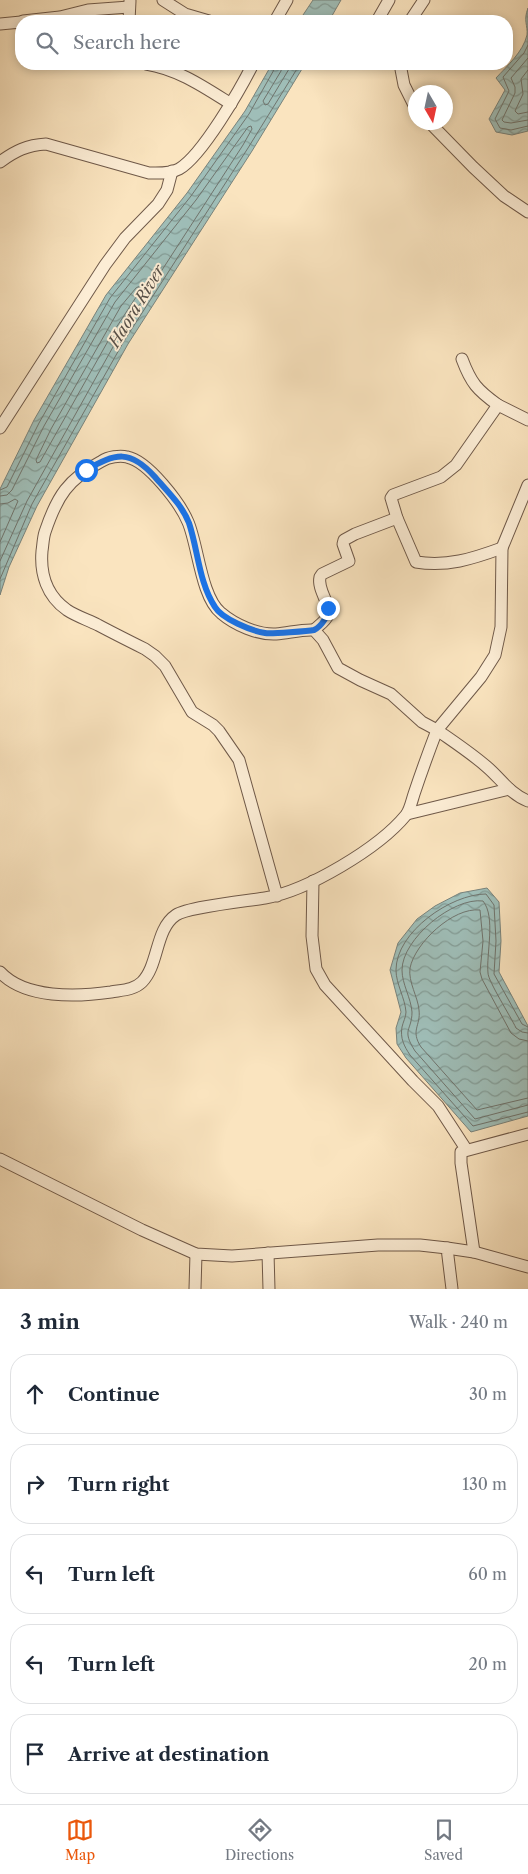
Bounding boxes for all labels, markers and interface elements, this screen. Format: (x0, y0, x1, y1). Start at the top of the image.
search box (15, 15, 513, 70)
icon: search (33, 29, 61, 57)
text: Search here (73, 31, 181, 54)
north arrow (408, 85, 453, 130)
water label: Haora River (102, 260, 169, 353)
route start (75, 459, 98, 482)
route end (317, 597, 340, 620)
text: 3 min (20, 1309, 80, 1334)
text: Walk · 240 m (409, 1312, 508, 1332)
icon: ahead (21, 1380, 49, 1408)
text: Continue (68, 1383, 160, 1406)
text: 30 m (469, 1384, 507, 1404)
icon: right (21, 1470, 49, 1498)
text: Turn right (68, 1473, 169, 1496)
text: 130 m (462, 1474, 507, 1494)
icon: left (21, 1560, 49, 1588)
text: Turn left (68, 1563, 155, 1586)
text: 60 m (468, 1564, 507, 1584)
icon: left (21, 1650, 49, 1678)
text: Turn left (68, 1653, 155, 1676)
text: 20 m (468, 1654, 507, 1674)
icon: arrive (21, 1740, 49, 1768)
text: Arrive at destination (68, 1743, 269, 1766)
tab: Map (65, 1816, 95, 1864)
tab: Directions (225, 1816, 294, 1864)
tab: Saved (424, 1816, 463, 1864)

